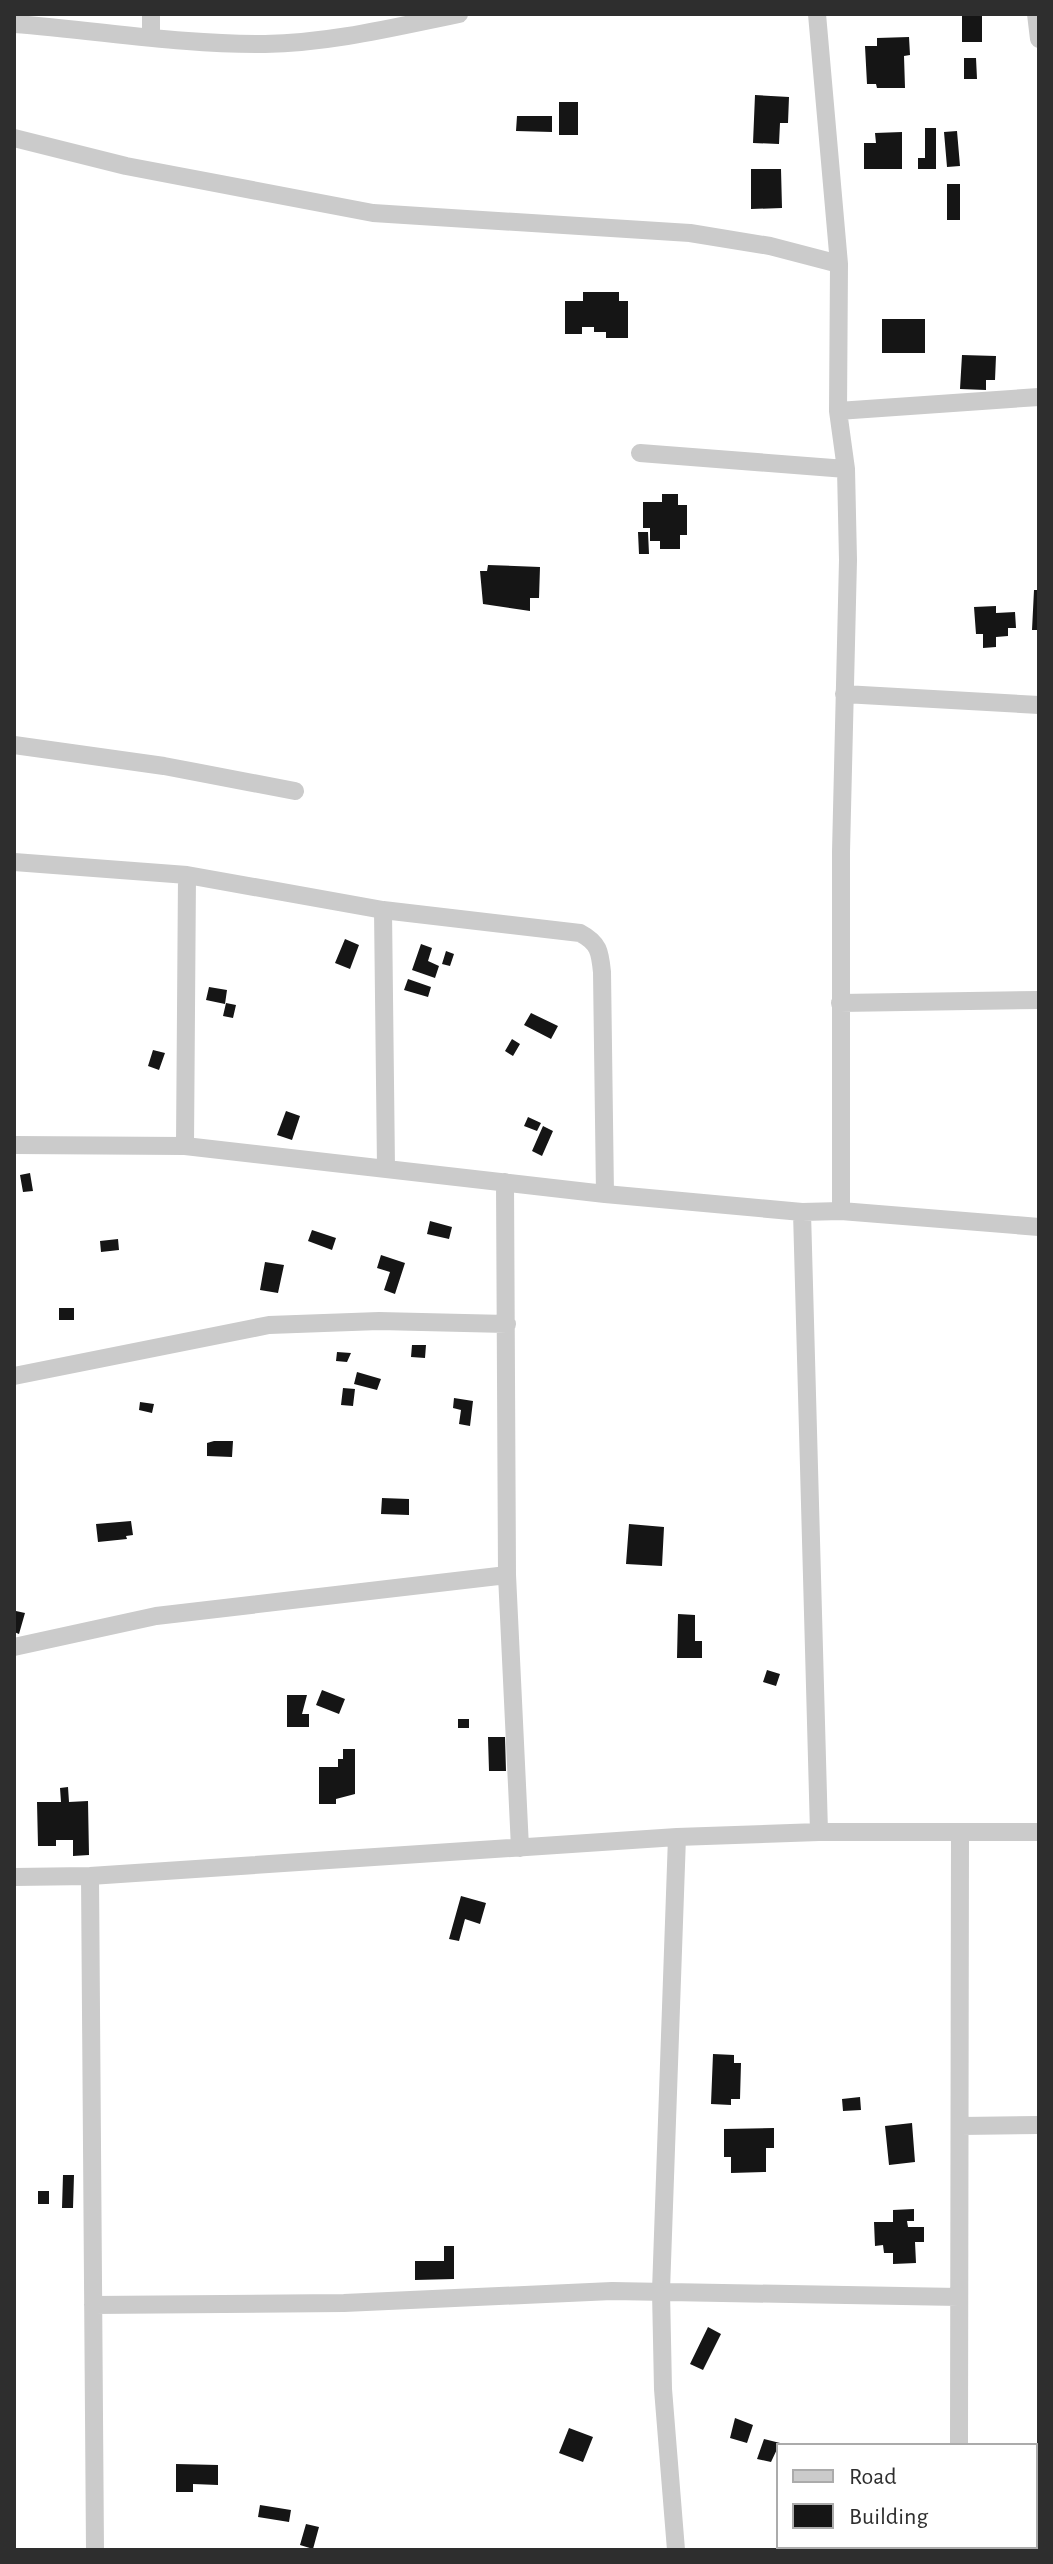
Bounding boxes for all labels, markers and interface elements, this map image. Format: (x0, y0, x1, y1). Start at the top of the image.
legend (777, 2444, 1037, 2548)
text: Road (849, 2465, 897, 2489)
text: Building (849, 2505, 928, 2529)

